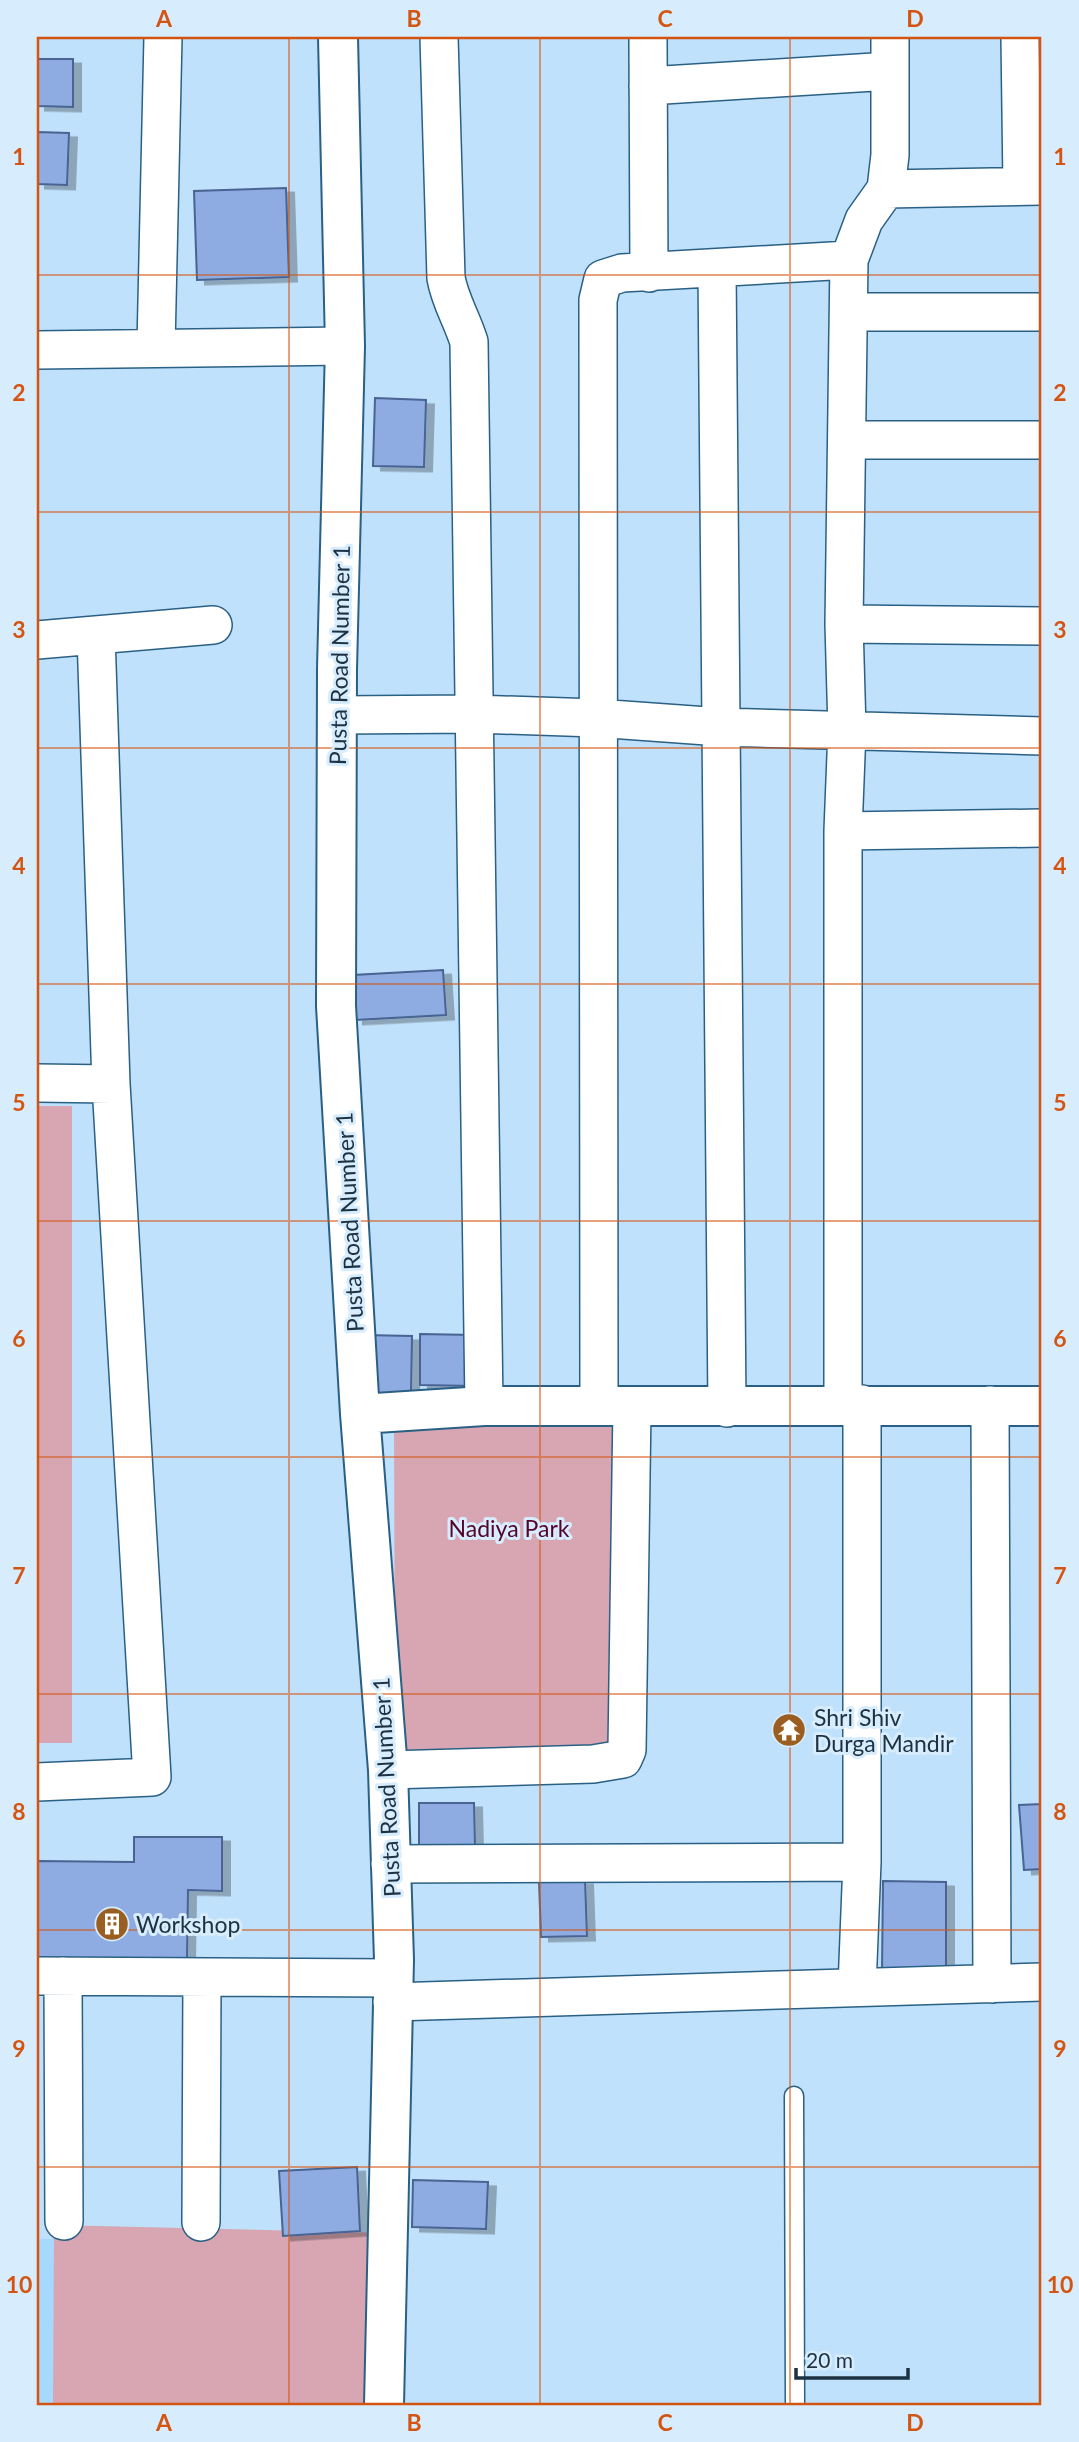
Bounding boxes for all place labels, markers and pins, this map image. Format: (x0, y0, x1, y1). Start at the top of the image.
place label: Shri Shiv Durga Mandir (814, 1703, 954, 1757)
temple icon: Shri Shiv Durga Mandir (770, 1711, 808, 1749)
building icon: Workshop (93, 1905, 131, 1943)
place label: Workshop (136, 1910, 240, 1938)

